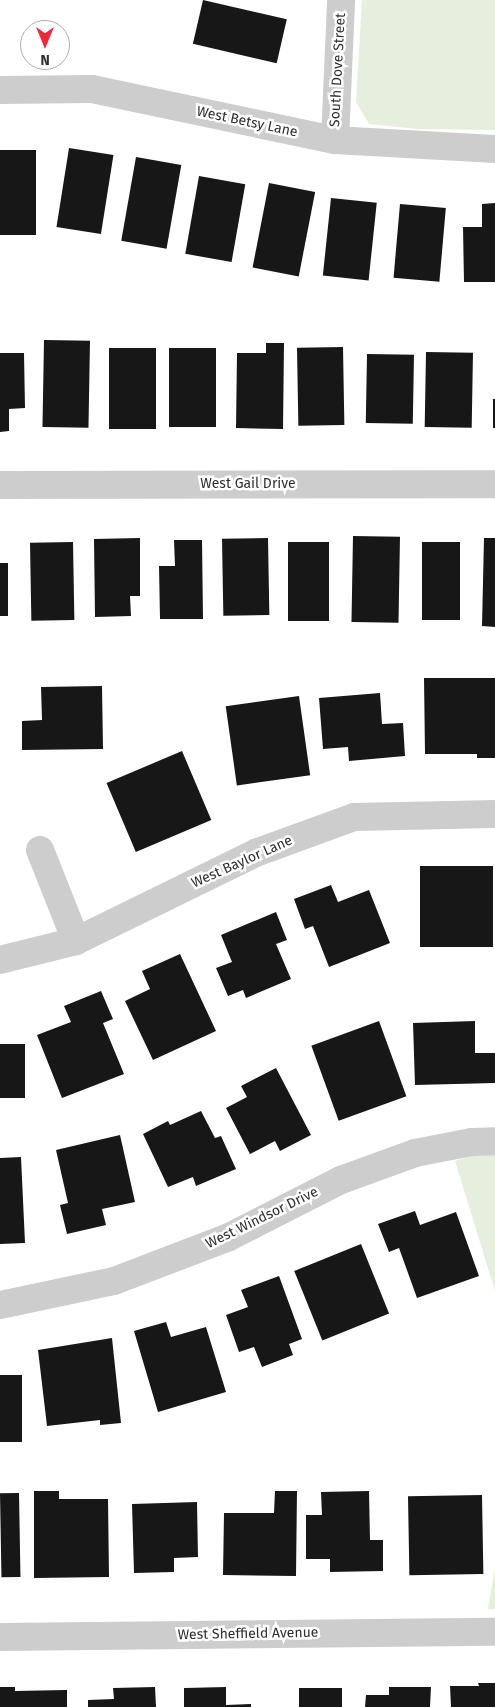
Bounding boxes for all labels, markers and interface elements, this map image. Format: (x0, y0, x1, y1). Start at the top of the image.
street label: South Dove Street (327, 13, 349, 127)
north arrow (20, 20, 70, 70)
text: N (40, 51, 50, 68)
street label: West Betsy Lane (195, 103, 299, 141)
street label: West Gail Drive (200, 476, 296, 492)
street label: West Baylor Lane (189, 832, 295, 892)
street label: West Windsor Drive (203, 1183, 321, 1253)
street label: West Sheffield Avenue (177, 1624, 319, 1644)

